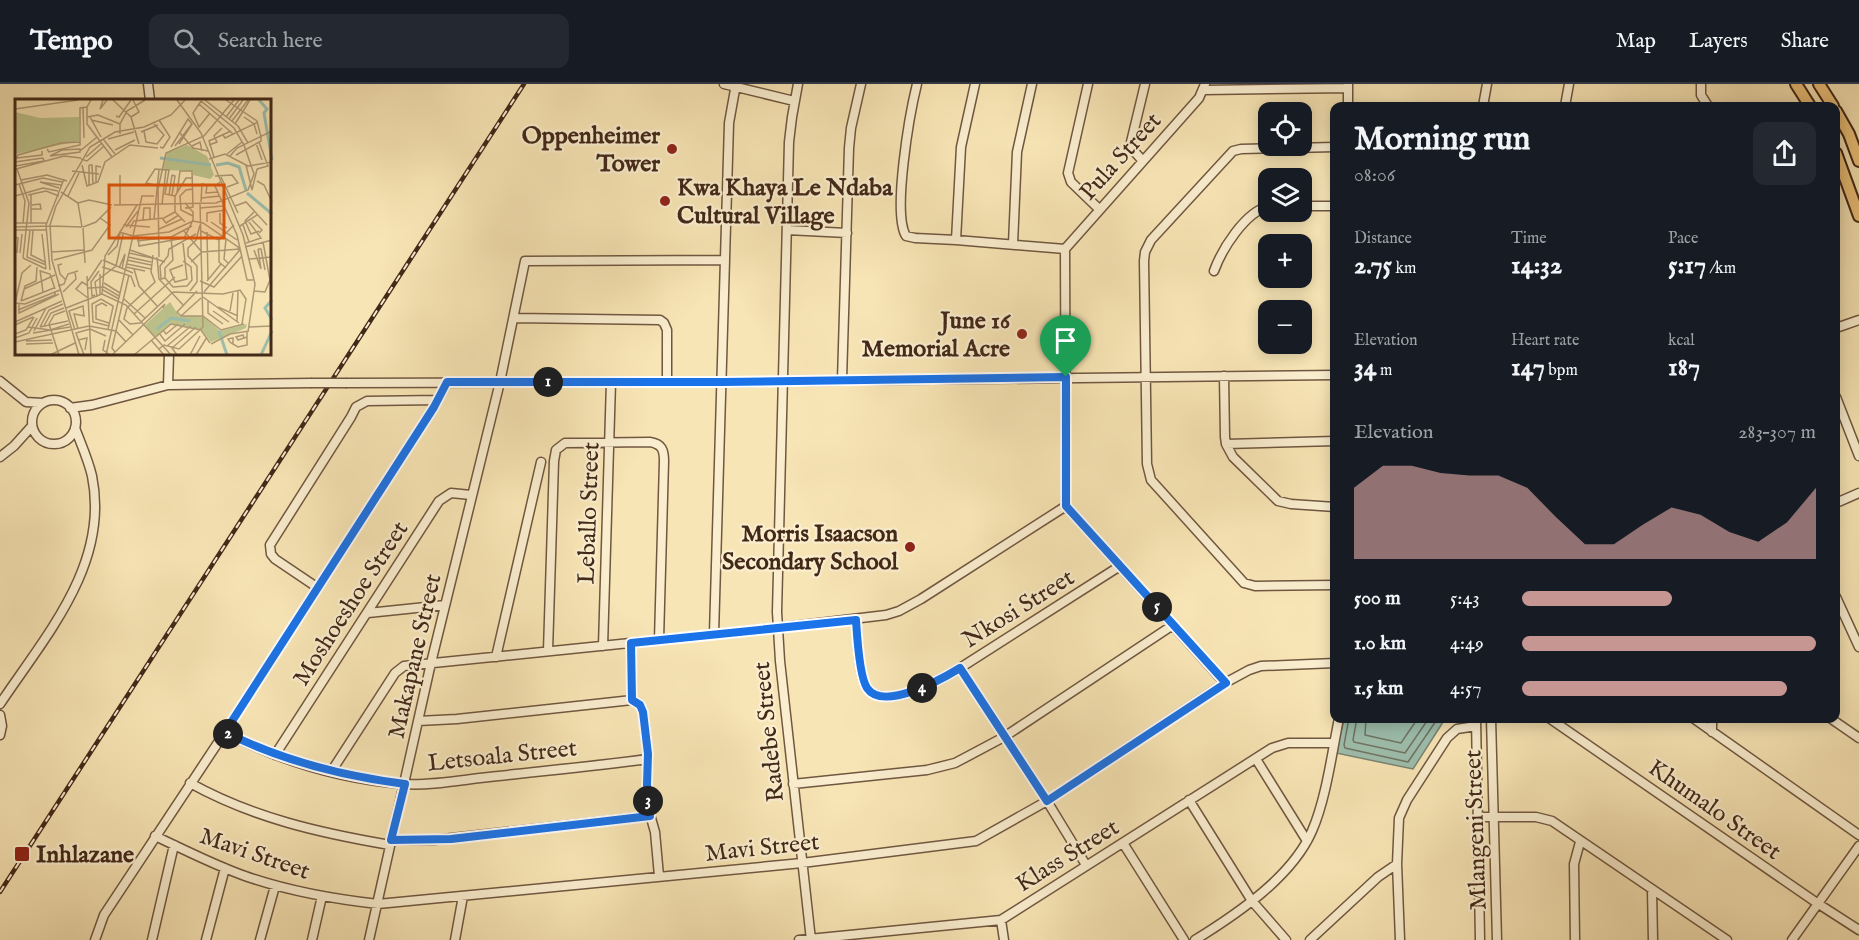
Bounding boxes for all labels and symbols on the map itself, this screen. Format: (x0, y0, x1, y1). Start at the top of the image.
inset map (15, 99, 272, 356)
street label: Pula Street (1073, 106, 1169, 208)
place label: Oppenheimer Tower (522, 121, 660, 180)
marker: Oppenheimer Tower (665, 142, 679, 156)
place label: Kwa Khaya Le Ndaba Cultural Village (677, 173, 893, 232)
marker: Kwa Khaya Le Ndaba Cultural Village (658, 194, 672, 208)
place label: June 16 Memorial Acre (862, 306, 1011, 365)
pin (1040, 315, 1091, 377)
marker: June 16 Memorial Acre (1015, 327, 1029, 341)
pin: 1 (533, 367, 563, 397)
street label: Leballo Street (572, 441, 607, 585)
street label: Moshoeshoe Street (286, 516, 416, 692)
place label: Morris Isaacson Secondary School (722, 519, 898, 578)
marker: Morris Isaacson Secondary School (903, 540, 917, 554)
street label: Nkosi Street (957, 563, 1080, 656)
street label: Makapane Street (381, 571, 449, 742)
pin: 5 (1142, 592, 1172, 622)
street label: Radebe Street (747, 660, 792, 804)
pin: 4 (907, 673, 937, 703)
pin: 2 (213, 719, 243, 749)
street label: Letsoala Street (426, 733, 578, 780)
street label: Mlangeni Street (1458, 749, 1495, 911)
street label: Khumalo Street (1642, 753, 1787, 868)
pin: 3 (633, 786, 663, 816)
street label: Klass Street (1010, 812, 1125, 900)
street label: Mavi Street (195, 821, 314, 888)
street label: Mavi Street (704, 827, 821, 870)
place label: Inhlazane (36, 840, 134, 871)
marker: Inhlazane (13, 845, 31, 863)

